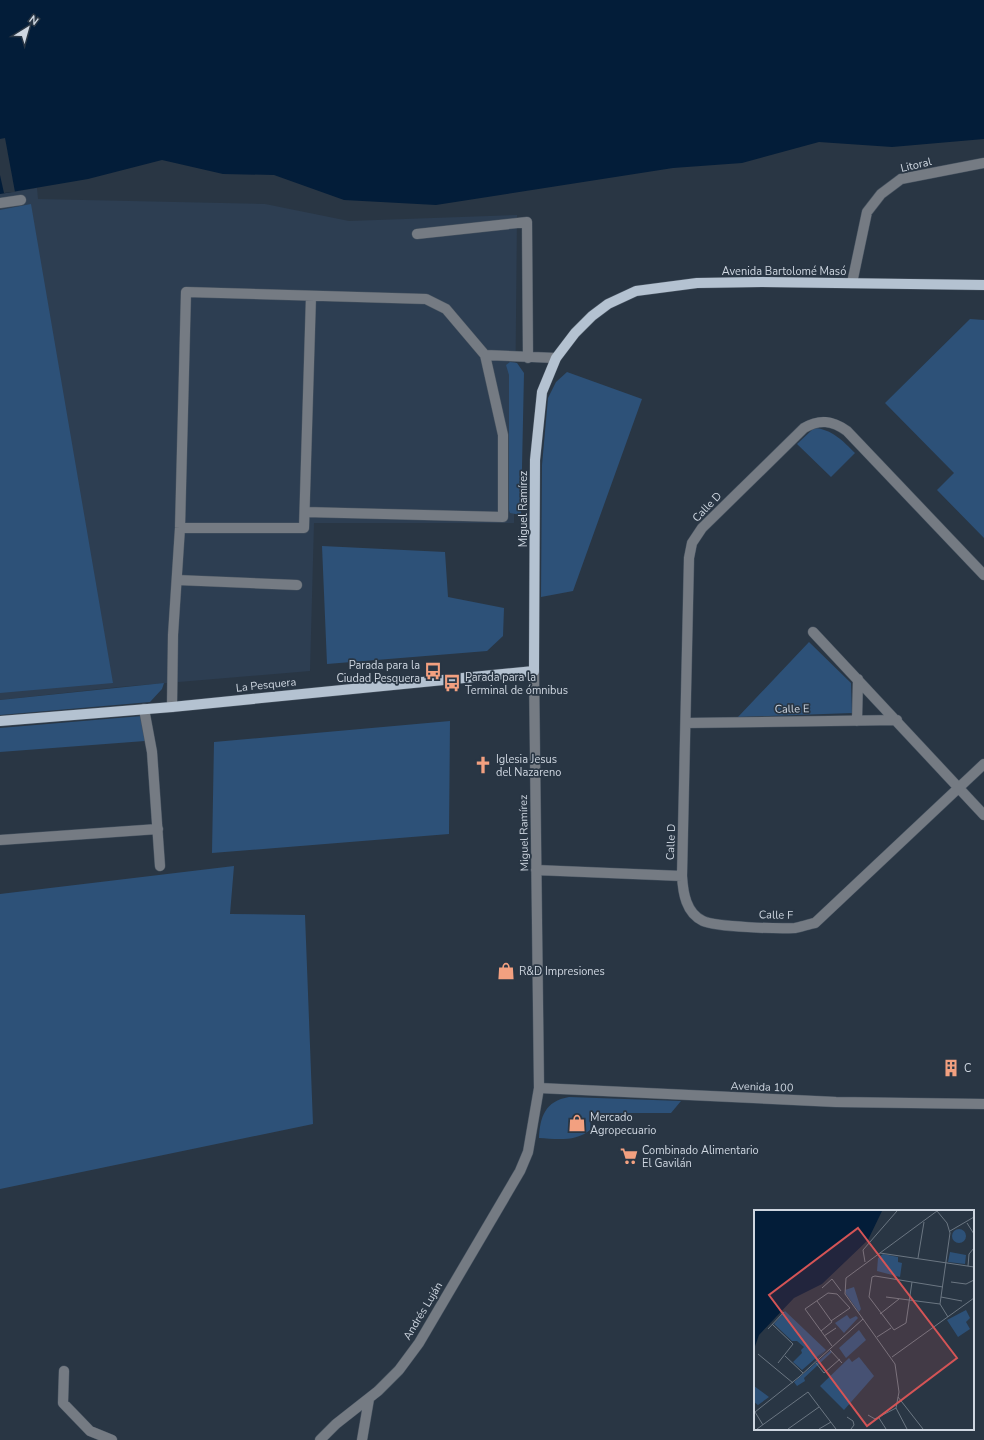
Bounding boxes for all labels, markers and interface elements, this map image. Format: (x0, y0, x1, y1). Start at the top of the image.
north arrow (8, 8, 48, 48)
text: N (26, 12, 42, 29)
street label: Litoral (899, 154, 934, 176)
street label: Avenida Bartolomé Masó (722, 264, 846, 279)
street label: Miguel Ramírez (516, 471, 531, 547)
street label: Calle D (689, 489, 725, 525)
place label: Parada para la Ciudad Pesquera (336, 658, 420, 686)
bus stop icon: Parada para la Ciudad Pesquera (423, 661, 443, 681)
place label: Parada para la Terminal de ómnibus (465, 670, 568, 698)
bus stop icon: Parada para la Terminal de ómnibus (442, 673, 462, 693)
street label: La Pesquera (235, 674, 297, 696)
street label: Calle E (775, 701, 809, 717)
place label: Iglesia Jesus del Nazareno (496, 752, 561, 780)
church icon: Iglesia Jesus del Nazareno (473, 755, 493, 775)
street label: Miguel Ramírez (516, 795, 532, 871)
street label: Calle D (663, 824, 679, 860)
street label: Calle F (759, 907, 793, 923)
shop icon: R&D Impresiones (496, 961, 516, 981)
place label: R&D Impresiones (519, 964, 605, 979)
building icon: C (941, 1058, 961, 1078)
place label: C (964, 1061, 971, 1076)
street label: Avenida 100 (730, 1078, 794, 1096)
place label: Mercado Agropecuario (590, 1110, 656, 1138)
shop icon: Mercado Agropecuario (567, 1113, 587, 1133)
place label: Combinado Alimentario El Gavilán (642, 1143, 759, 1171)
supermarket icon: Combinado Alimentario El Gavilán (619, 1146, 639, 1166)
inset map (754, 1210, 974, 1430)
street label: Andrés Luján (400, 1279, 446, 1343)

